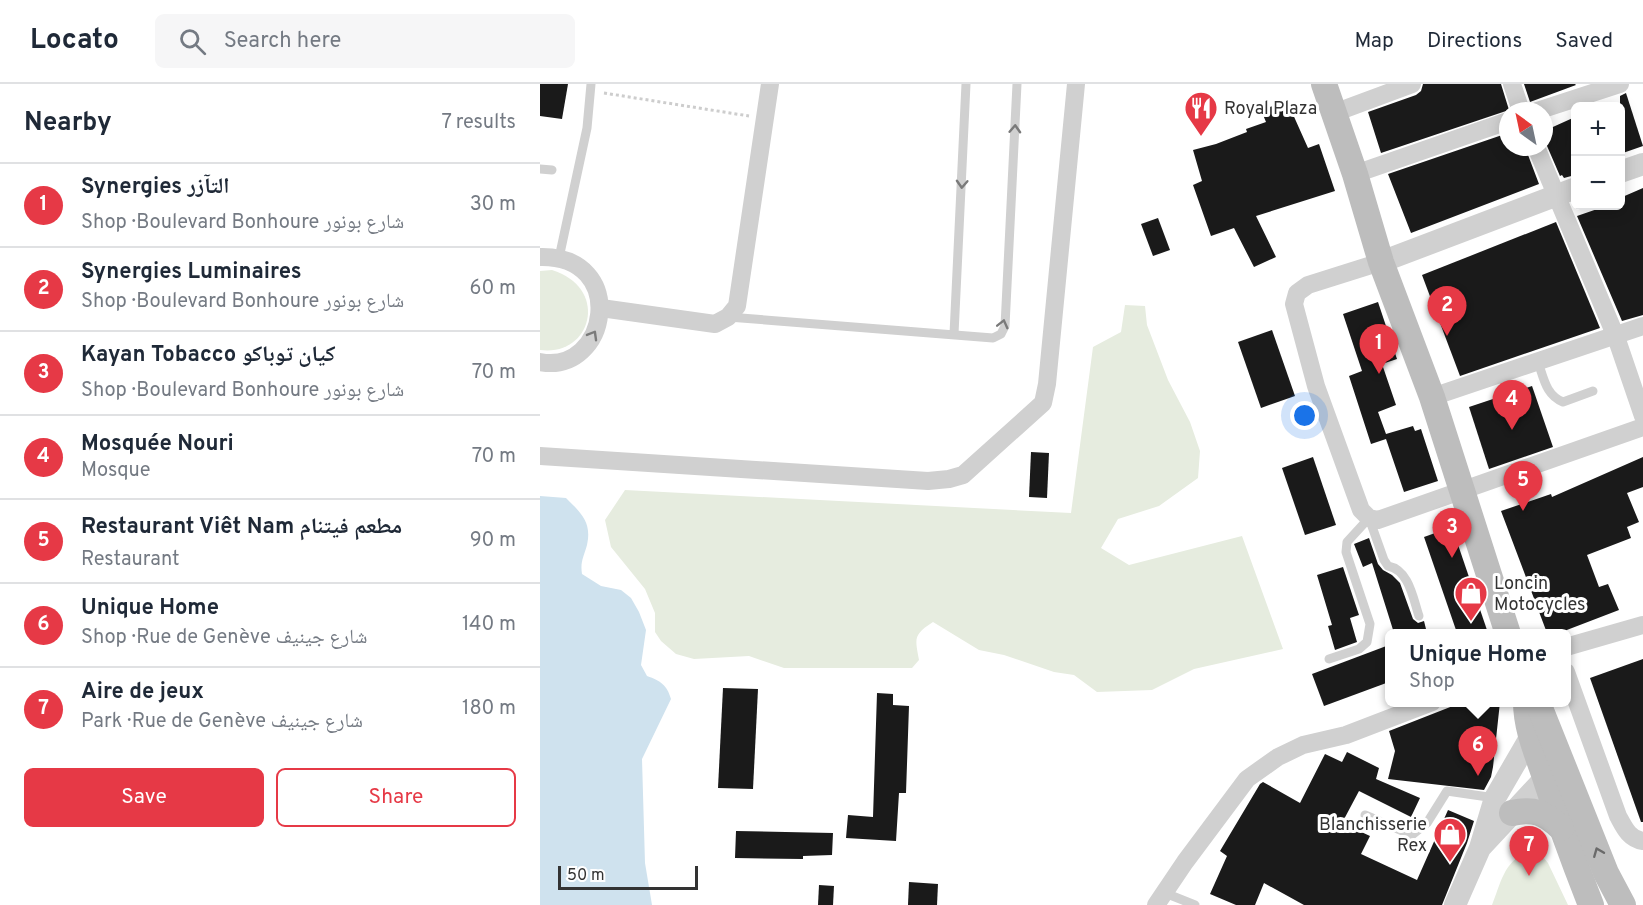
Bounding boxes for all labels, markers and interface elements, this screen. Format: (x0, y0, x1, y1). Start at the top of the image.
search box (155, 14, 575, 68)
text: Locato (30, 23, 119, 59)
icon: search (176, 25, 209, 58)
text: Search here (224, 28, 341, 55)
text: Map (1354, 28, 1394, 55)
text: Directions (1427, 28, 1522, 55)
text: Saved (1555, 28, 1613, 55)
restaurant icon: Royal Plaza (1183, 90, 1219, 137)
place label: Royal Plaza (1224, 98, 1317, 121)
north arrow (1499, 102, 1553, 156)
map controls (1571, 102, 1625, 210)
button: + (1571, 102, 1625, 156)
text: Nearby (24, 107, 112, 140)
text: 7 results (441, 110, 516, 136)
one-way arrow (1008, 125, 1021, 134)
button: − (1571, 156, 1625, 210)
text: Synergies التآزر (81, 174, 229, 201)
one-way arrow (955, 180, 968, 189)
text: 1 (40, 192, 48, 218)
text: 30 m (470, 192, 516, 218)
text: Shop · Boulevard Bonhoure شارع بونور (81, 210, 404, 236)
text: Synergies Luminaires (81, 259, 302, 286)
text: 2 (37, 276, 50, 302)
text: 60 m (470, 276, 516, 302)
pin: 2 (1428, 286, 1466, 336)
text: Shop · Boulevard Bonhoure شارع بونور (81, 289, 404, 315)
one-way arrow (996, 319, 1009, 329)
pin: 1 (1360, 324, 1398, 374)
one-way arrow (586, 331, 597, 341)
text: Kayan Tobacco كيان توباكو (81, 342, 336, 369)
text: 3 (38, 360, 50, 386)
text: 70 m (472, 360, 516, 386)
text: Shop · Boulevard Bonhoure شارع بونور (81, 378, 404, 404)
pin: 4 (1492, 380, 1532, 430)
your location (1290, 401, 1319, 430)
text: Mosquée Nouri (81, 431, 234, 458)
text: 4 (37, 444, 50, 470)
text: 70 m (472, 444, 516, 470)
text: Mosque (81, 458, 150, 484)
pin: 5 (1504, 462, 1542, 511)
pin: 3 (1432, 508, 1472, 558)
text: Restaurant Viêt Nam مطعم فيتنام (81, 514, 402, 541)
text: 5 (37, 528, 50, 554)
text: 90 m (470, 528, 516, 554)
text: Restaurant (81, 547, 180, 573)
place label: Loncin Motocycles (1494, 573, 1586, 617)
shop icon: Loncin Motocycles (1453, 575, 1489, 622)
text: Unique Home (81, 595, 219, 622)
text: 6 (37, 612, 50, 638)
text: 140 m (462, 612, 516, 638)
text: Shop · Rue de Genève شارع جينيف (81, 625, 367, 651)
popup (1385, 629, 1571, 707)
text: Unique Home (1409, 642, 1547, 669)
text: Shop (1409, 669, 1455, 695)
text: Aire de jeux (81, 679, 204, 706)
text: 7 (38, 696, 49, 722)
text: 180 m (462, 696, 516, 722)
text: Park · Rue de Genève شارع جينيف (81, 709, 363, 735)
pin: 6 (1458, 726, 1498, 776)
button: Save (24, 768, 264, 827)
button: Share (276, 768, 516, 827)
place label: Blanchisserie Rex (1319, 814, 1427, 858)
shop icon: Blanchisserie Rex (1432, 816, 1468, 863)
pin: 7 (1510, 826, 1548, 876)
one-way arrow (1593, 847, 1605, 858)
scale bar (558, 863, 698, 890)
text: 50 m (567, 866, 605, 886)

